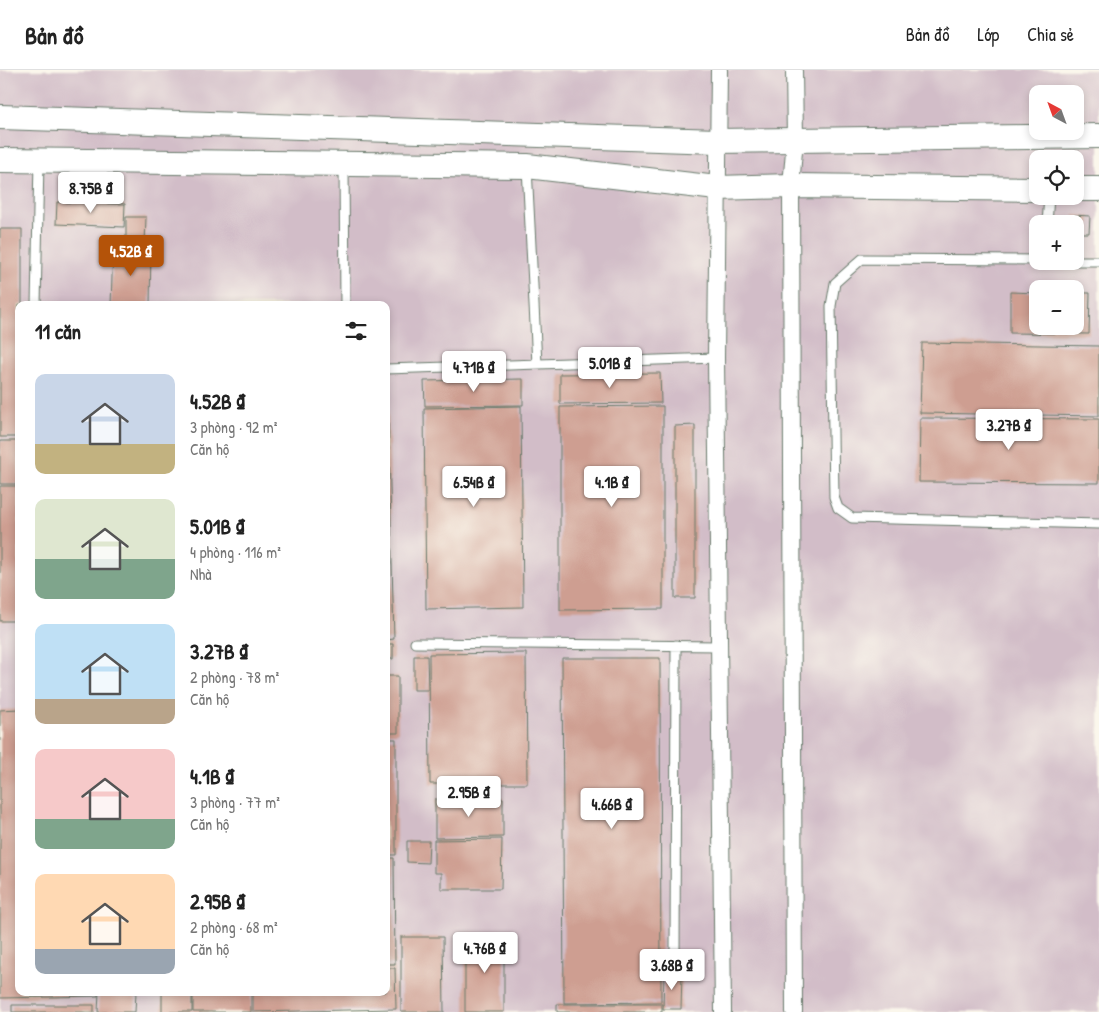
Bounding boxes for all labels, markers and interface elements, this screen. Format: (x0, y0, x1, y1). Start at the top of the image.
text: Bản đồ (25, 19, 83, 51)
text: Bản đồ (906, 22, 950, 47)
text: Lớp (978, 22, 999, 47)
text: Chia sẻ (1027, 22, 1074, 47)
north arrow (1029, 85, 1084, 140)
map controls (1029, 85, 1084, 335)
button: locate (1029, 150, 1084, 205)
pin: 8.75B ₫ (45, 172, 137, 214)
text: 8.75B ₫ (69, 177, 113, 199)
button: + (1029, 215, 1084, 270)
pin: 4.52B ₫ (85, 234, 177, 277)
text: 4.52B ₫ (110, 240, 152, 262)
button: − (1029, 280, 1084, 335)
text: 11 căn (35, 317, 81, 346)
icon: filters (342, 317, 370, 345)
pin: 5.01B ₫ (564, 346, 656, 389)
pin: 4.71B ₫ (428, 350, 520, 393)
text: 5.01B ₫ (589, 352, 631, 374)
text: 4.71B ₫ (453, 356, 495, 378)
text: 4.52B ₫ (190, 387, 246, 416)
icon: home (75, 394, 135, 454)
pin: 3.27B ₫ (963, 408, 1055, 451)
text: 3.27B ₫ (987, 414, 1031, 436)
text: 3 phòng · 92 m² (190, 416, 277, 438)
text: Căn hộ (190, 438, 229, 460)
pin: 6.54B ₫ (428, 466, 520, 508)
pin: 4.1B ₫ (571, 466, 653, 508)
text: 6.54B ₫ (453, 471, 495, 493)
text: 4.1B ₫ (595, 471, 629, 493)
text: 5.01B ₫ (190, 512, 245, 541)
icon: home (75, 519, 135, 579)
text: 4 phòng · 116 m² (190, 541, 281, 563)
text: Nhà (190, 563, 212, 585)
text: 3.27B ₫ (190, 637, 249, 666)
icon: home (75, 644, 135, 704)
text: 2 phòng · 78 m² (190, 666, 279, 688)
text: Căn hộ (190, 688, 229, 710)
text: 4.1B ₫ (190, 762, 235, 791)
icon: home (75, 769, 135, 829)
pin: 2.95B ₫ (423, 776, 515, 818)
text: 2.95B ₫ (448, 781, 490, 803)
pin: 4.66B ₫ (566, 788, 658, 830)
text: 3 phòng · 77 m² (190, 791, 280, 813)
text: 4.66B ₫ (591, 793, 633, 815)
text: Căn hộ (190, 813, 229, 835)
text: 2.95B ₫ (190, 887, 246, 916)
icon: home (75, 894, 135, 954)
text: 2 phòng · 68 m² (190, 916, 278, 938)
pin: 4.76B ₫ (439, 932, 531, 974)
text: 4.76B ₫ (464, 937, 506, 959)
text: Căn hộ (190, 938, 229, 960)
pin: 3.68B ₫ (626, 948, 718, 991)
text: 3.68B ₫ (651, 954, 693, 976)

